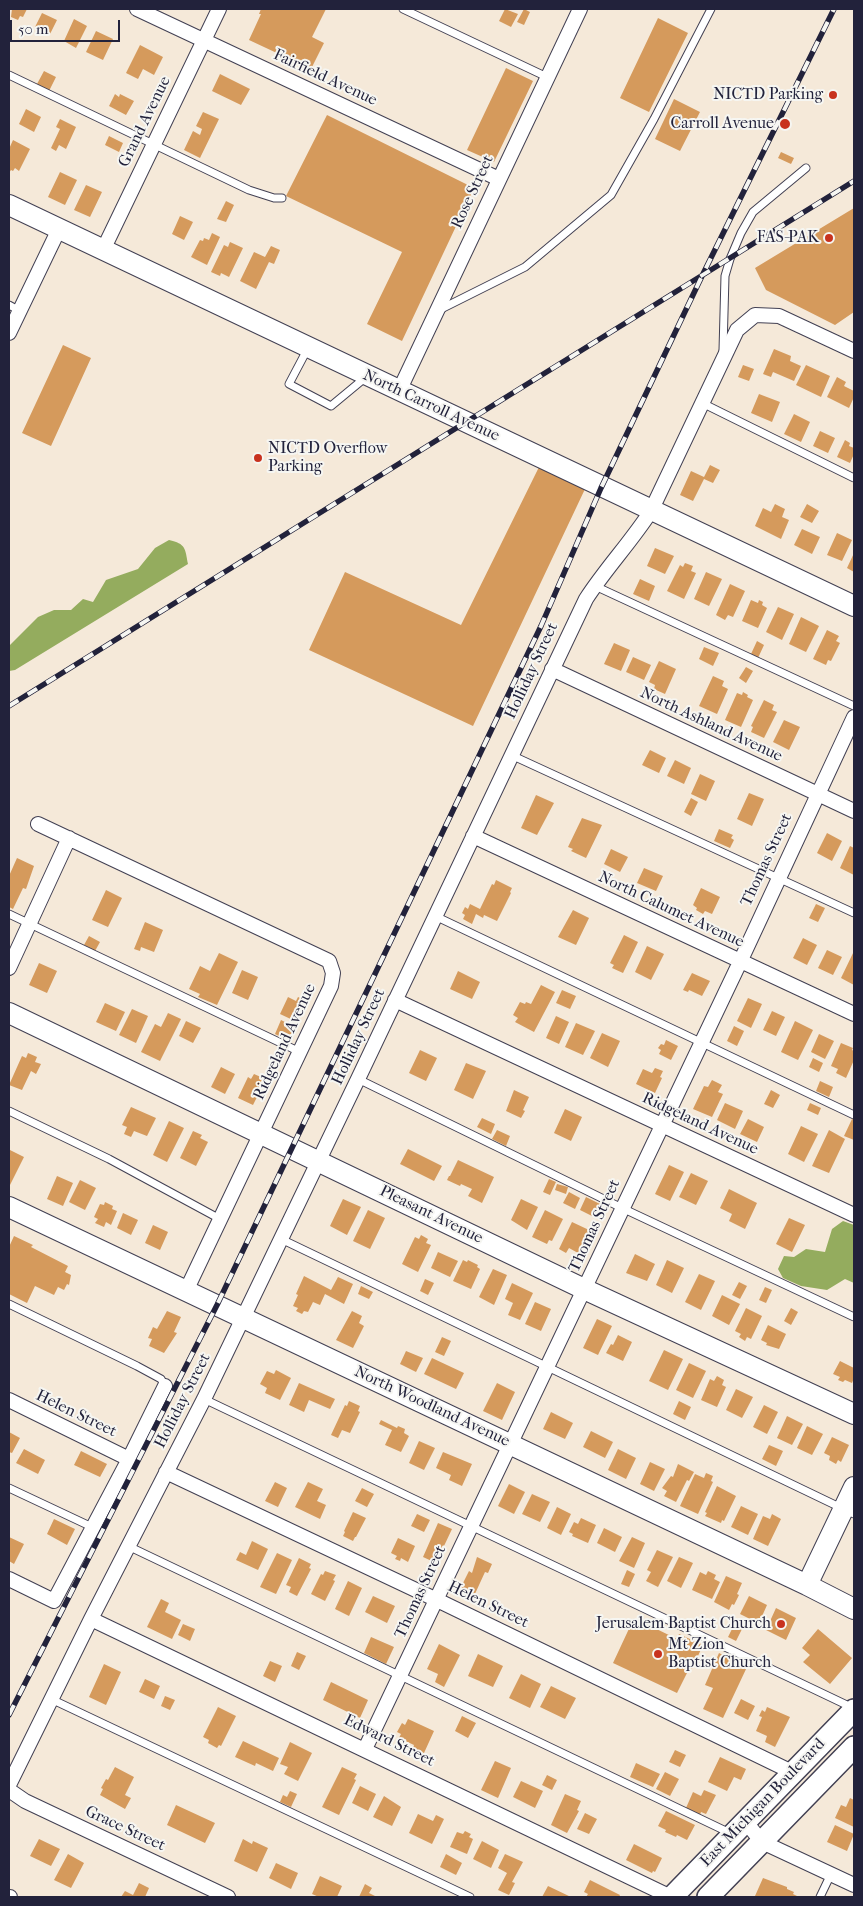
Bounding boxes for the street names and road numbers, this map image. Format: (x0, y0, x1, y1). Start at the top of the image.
street label: Fairfield Avenue (270, 46, 380, 110)
street label: Grand Avenue (115, 74, 175, 170)
street label: Rose Street (448, 152, 498, 232)
street label: North Carroll Avenue (360, 366, 502, 446)
street label: Holliday Street (501, 620, 563, 722)
street label: North Ashland Avenue (637, 684, 785, 766)
street label: Thomas Street (737, 810, 797, 910)
street label: North Calumet Avenue (595, 868, 747, 952)
street label: Ridgeland Avenue (250, 981, 320, 1103)
street label: Holliday Street (328, 986, 390, 1088)
street label: Ridgeland Avenue (639, 1089, 761, 1159)
street label: Thomas Street (565, 1176, 625, 1276)
street label: Pleasant Avenue (376, 1182, 486, 1248)
street label: Holliday Street (151, 1350, 215, 1452)
street label: North Woodland Avenue (351, 1363, 513, 1451)
street label: Helen Street (32, 1386, 120, 1442)
street label: Thomas Street (391, 1542, 451, 1642)
street label: Helen Street (444, 1577, 532, 1633)
street label: Edward Street (341, 1711, 437, 1771)
street label: East Michigan Boulevard (697, 1735, 829, 1871)
street label: Grace Street (82, 1802, 168, 1856)

